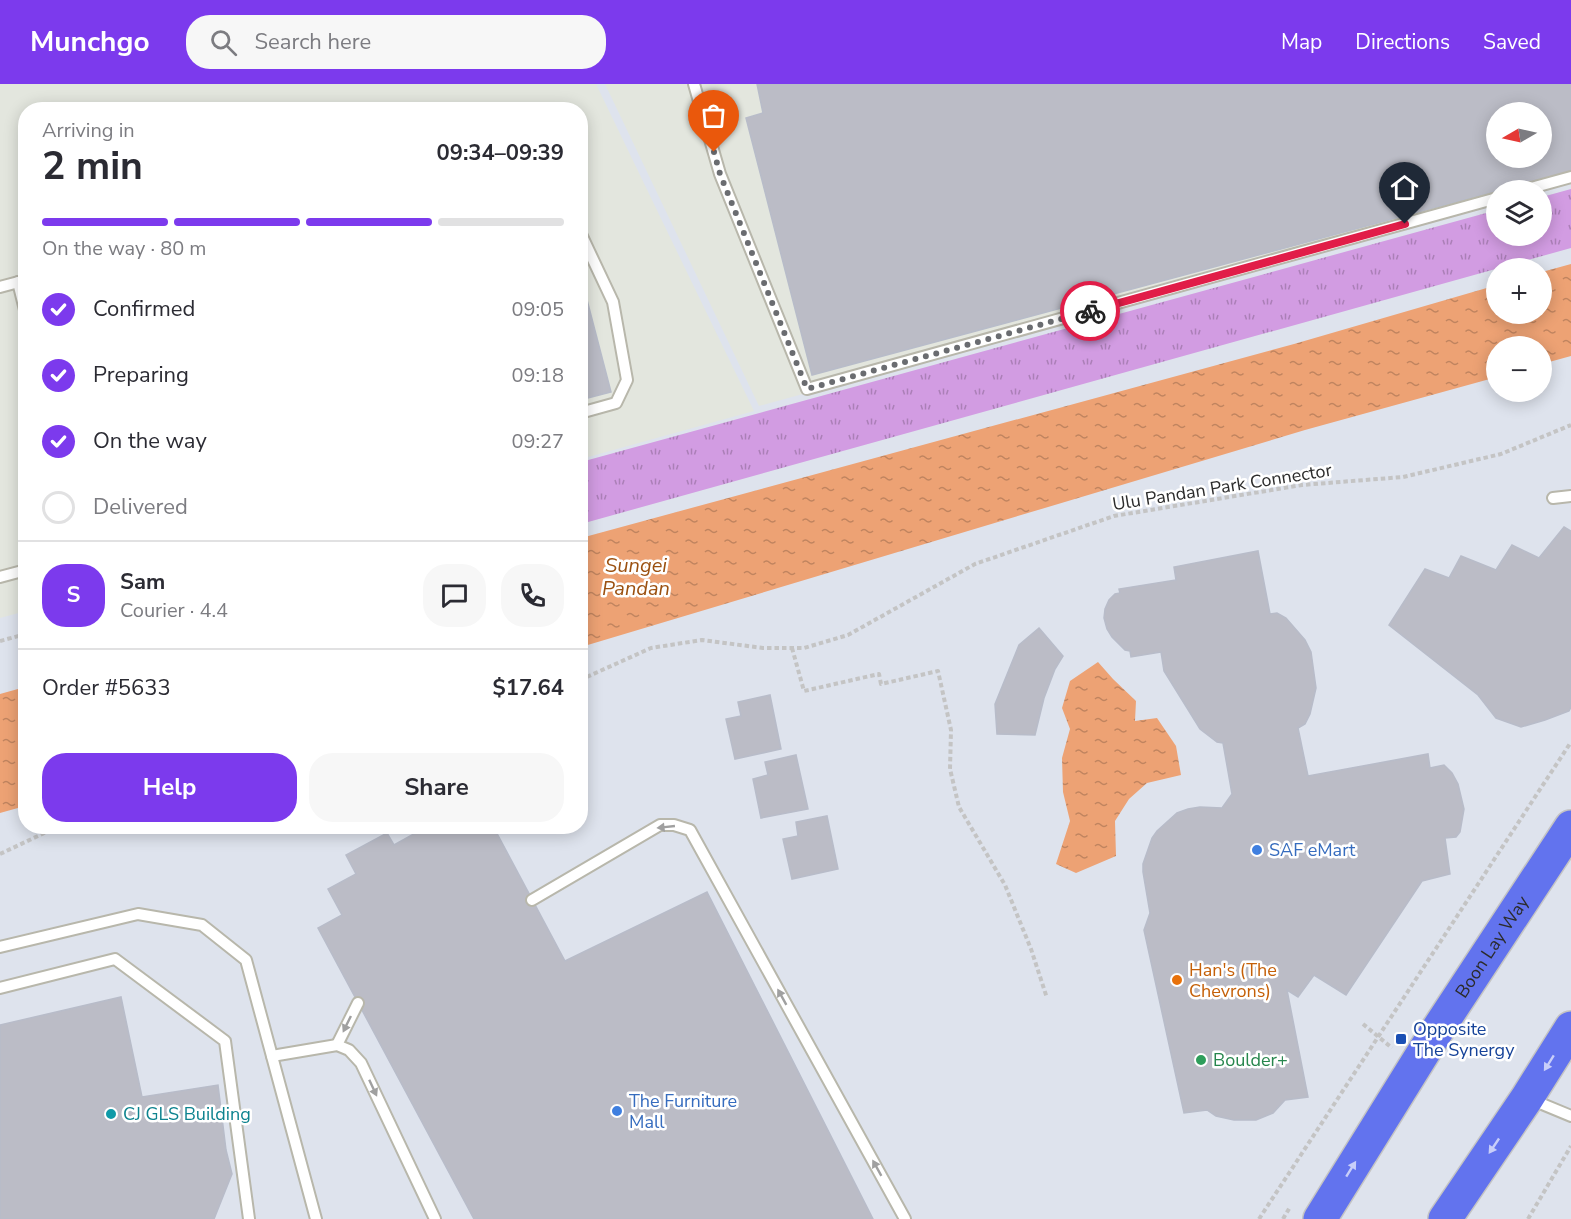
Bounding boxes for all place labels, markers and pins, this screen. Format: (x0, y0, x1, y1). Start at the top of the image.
pin (688, 90, 739, 152)
pin (1379, 162, 1430, 224)
place label: SAF eMart (1269, 838, 1356, 862)
marker: SAF eMart (1250, 843, 1264, 857)
place label: Han's (The Chevrons) (1189, 958, 1277, 1003)
marker: Han's (The Chevrons) (1170, 973, 1184, 987)
place label: Opposite The Synergy (1413, 1017, 1515, 1062)
marker: Opposite The Synergy (1394, 1032, 1408, 1046)
place label: Boulder+ (1213, 1048, 1288, 1072)
marker: Boulder+ (1194, 1053, 1208, 1067)
place label: The Furniture Mall (629, 1089, 737, 1134)
place label: CJ GLS Building (123, 1102, 251, 1126)
marker: The Furniture Mall (610, 1104, 624, 1118)
marker: CJ GLS Building (104, 1107, 118, 1121)

